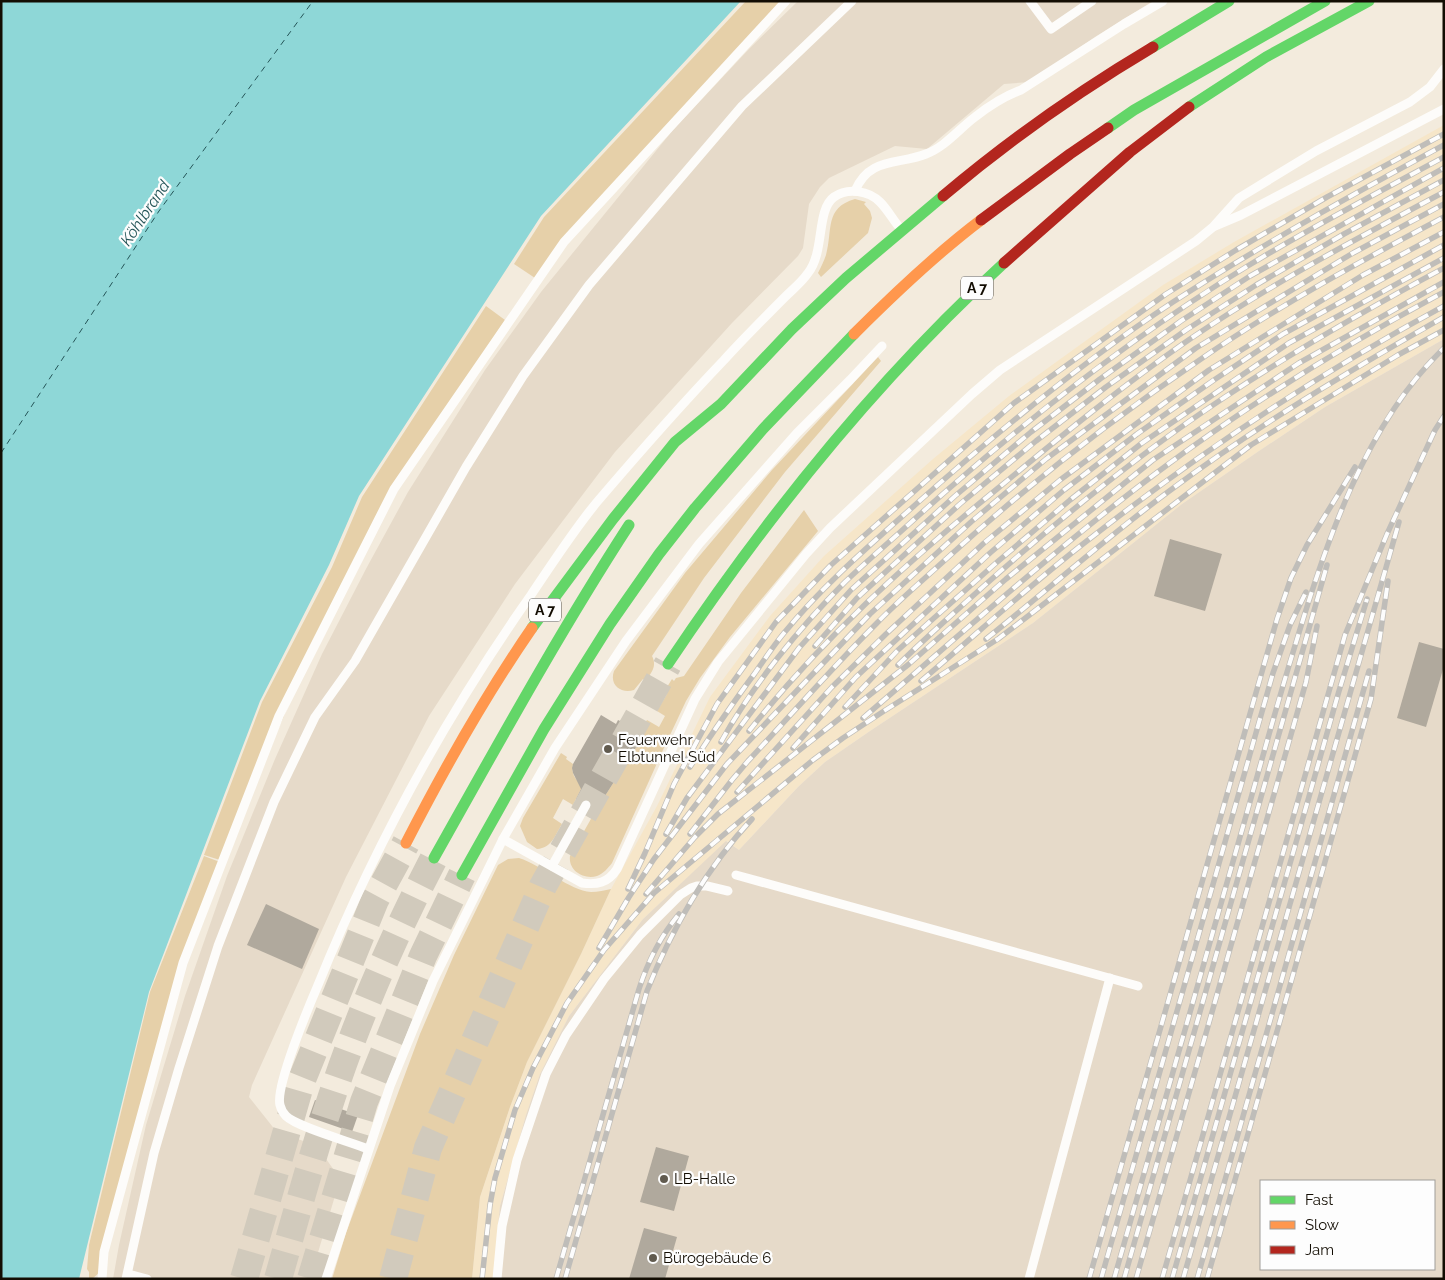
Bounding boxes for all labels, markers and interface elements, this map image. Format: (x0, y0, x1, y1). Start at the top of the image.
water label: Köhlbrand (116, 176, 174, 249)
road number: A 7 (961, 276, 993, 300)
road number: A 7 (529, 598, 561, 622)
place label: Feuerwehr Elbtunnel Süd (618, 731, 715, 766)
marker: Feuerwehr Elbtunnel Süd (602, 743, 614, 755)
place label: LB-Halle (674, 1170, 735, 1188)
marker: LB-Halle (658, 1173, 670, 1185)
legend (1260, 1180, 1435, 1270)
text: Fast (1305, 1191, 1333, 1209)
text: Slow (1305, 1216, 1339, 1234)
text: Jam (1305, 1241, 1334, 1259)
place label: Bürogebäude 6 (663, 1249, 771, 1267)
marker: Bürogebäude 6 (647, 1252, 659, 1264)

